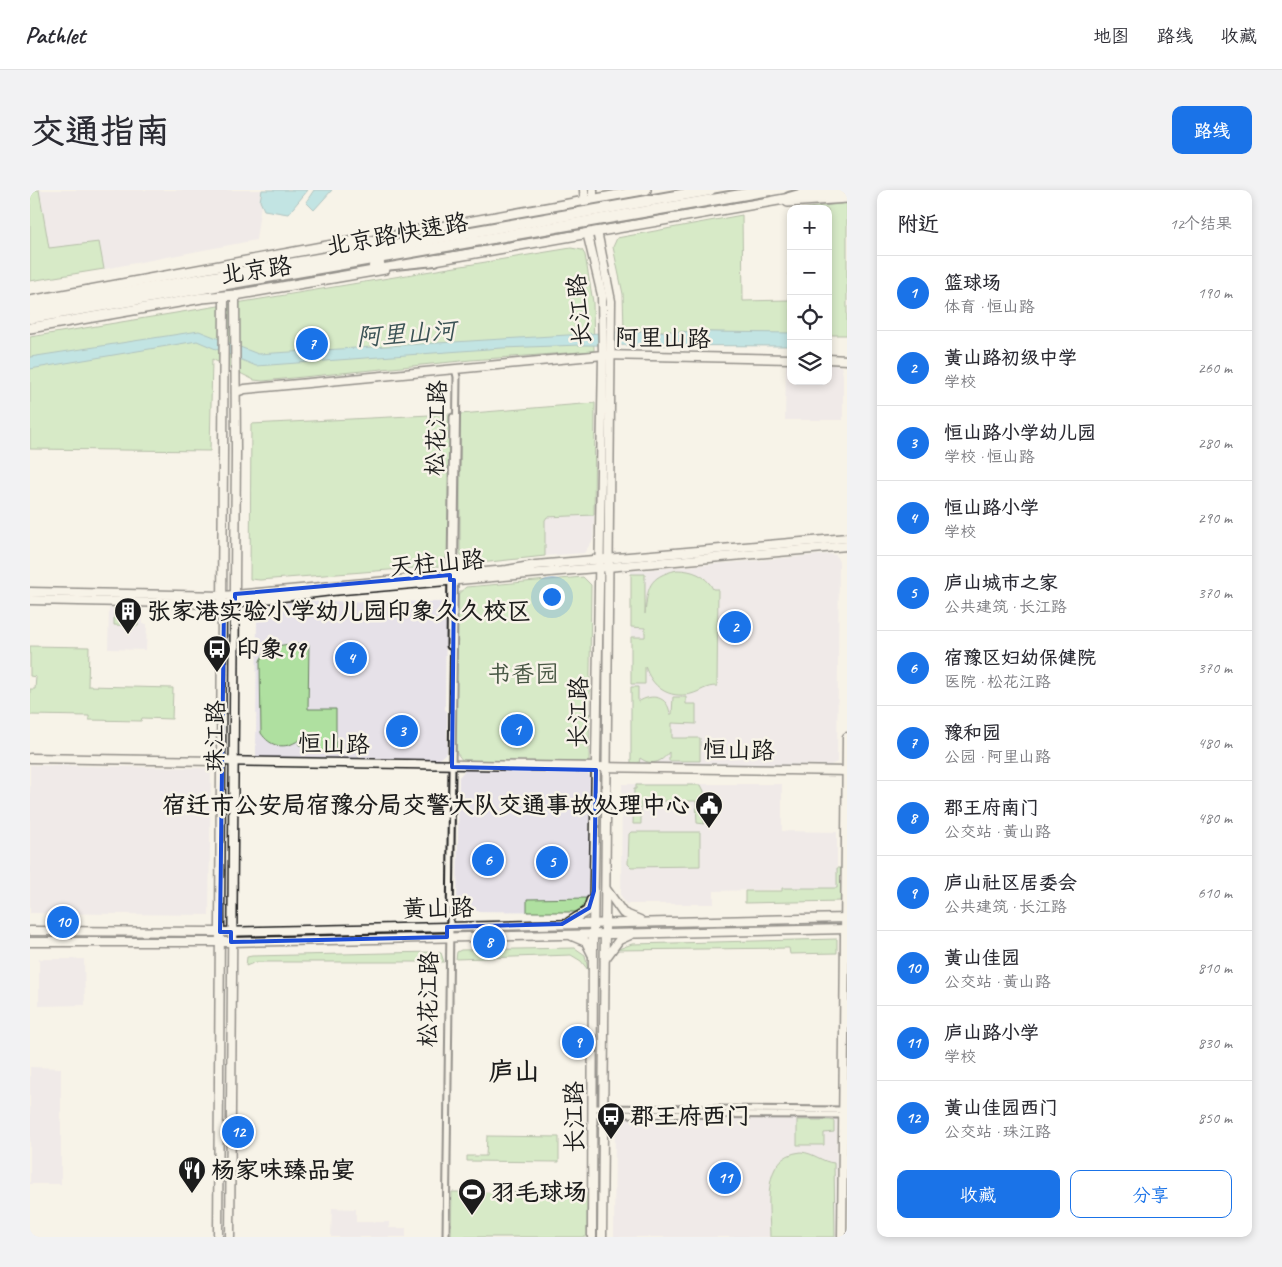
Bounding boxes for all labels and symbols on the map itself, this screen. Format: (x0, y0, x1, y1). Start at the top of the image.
street label: 北京路快速路 (323, 207, 471, 261)
street label: 北京路 (218, 250, 294, 290)
street label: 长江路 (561, 273, 597, 347)
water label: 阿里山河 (355, 314, 461, 353)
street label: 阿里山路 (615, 322, 711, 354)
pin: 7 (296, 325, 328, 363)
street label: 松花江路 (419, 380, 453, 476)
street label: 天柱山路 (388, 544, 486, 582)
your location (539, 584, 565, 610)
building icon: 张家港实验小学幼儿园印象久久校区 (113, 596, 143, 635)
place label: 张家港实验小学幼儿园印象久久校区 (147, 596, 531, 626)
pin: 2 (719, 608, 751, 646)
bus stop icon: 印象99 (202, 634, 232, 673)
place label: 印象99 (236, 634, 308, 664)
pin: 4 (335, 639, 367, 677)
park label: 书香园 (487, 659, 559, 689)
street label: 长江路 (562, 676, 594, 748)
street label: 珠江路 (199, 700, 231, 772)
pin: 1 (501, 711, 533, 749)
pin: 3 (386, 712, 418, 750)
street label: 恒山路 (298, 728, 370, 760)
street label: 恒山路 (703, 734, 775, 766)
place label: 宿迁市公安局宿豫分局交警大队交通事故处理中心 (162, 790, 690, 820)
public building icon: 宿迁市公安局宿豫分局交警大队交通事故处理中心 (694, 790, 724, 829)
pin: 6 (472, 841, 504, 879)
pin: 5 (536, 843, 568, 881)
street label: 黄山路 (402, 892, 474, 924)
pin: 10 (47, 903, 79, 941)
pin: 8 (473, 923, 505, 961)
street label: 松花江路 (412, 951, 444, 1047)
pin: 9 (562, 1023, 594, 1061)
district label: 庐山 (488, 1055, 540, 1088)
street label: 长江路 (559, 1081, 589, 1153)
bus stop icon: 郡王府西门 (596, 1101, 626, 1140)
place label: 郡王府西门 (630, 1101, 750, 1131)
pin: 12 (222, 1113, 254, 1151)
restaurant icon: 杨家味臻品宴 (177, 1155, 207, 1194)
place label: 杨家味臻品宴 (211, 1155, 355, 1185)
pin: 11 (709, 1159, 741, 1197)
sports icon: 羽毛球场 (457, 1177, 487, 1216)
place label: 羽毛球场 (491, 1177, 587, 1207)

